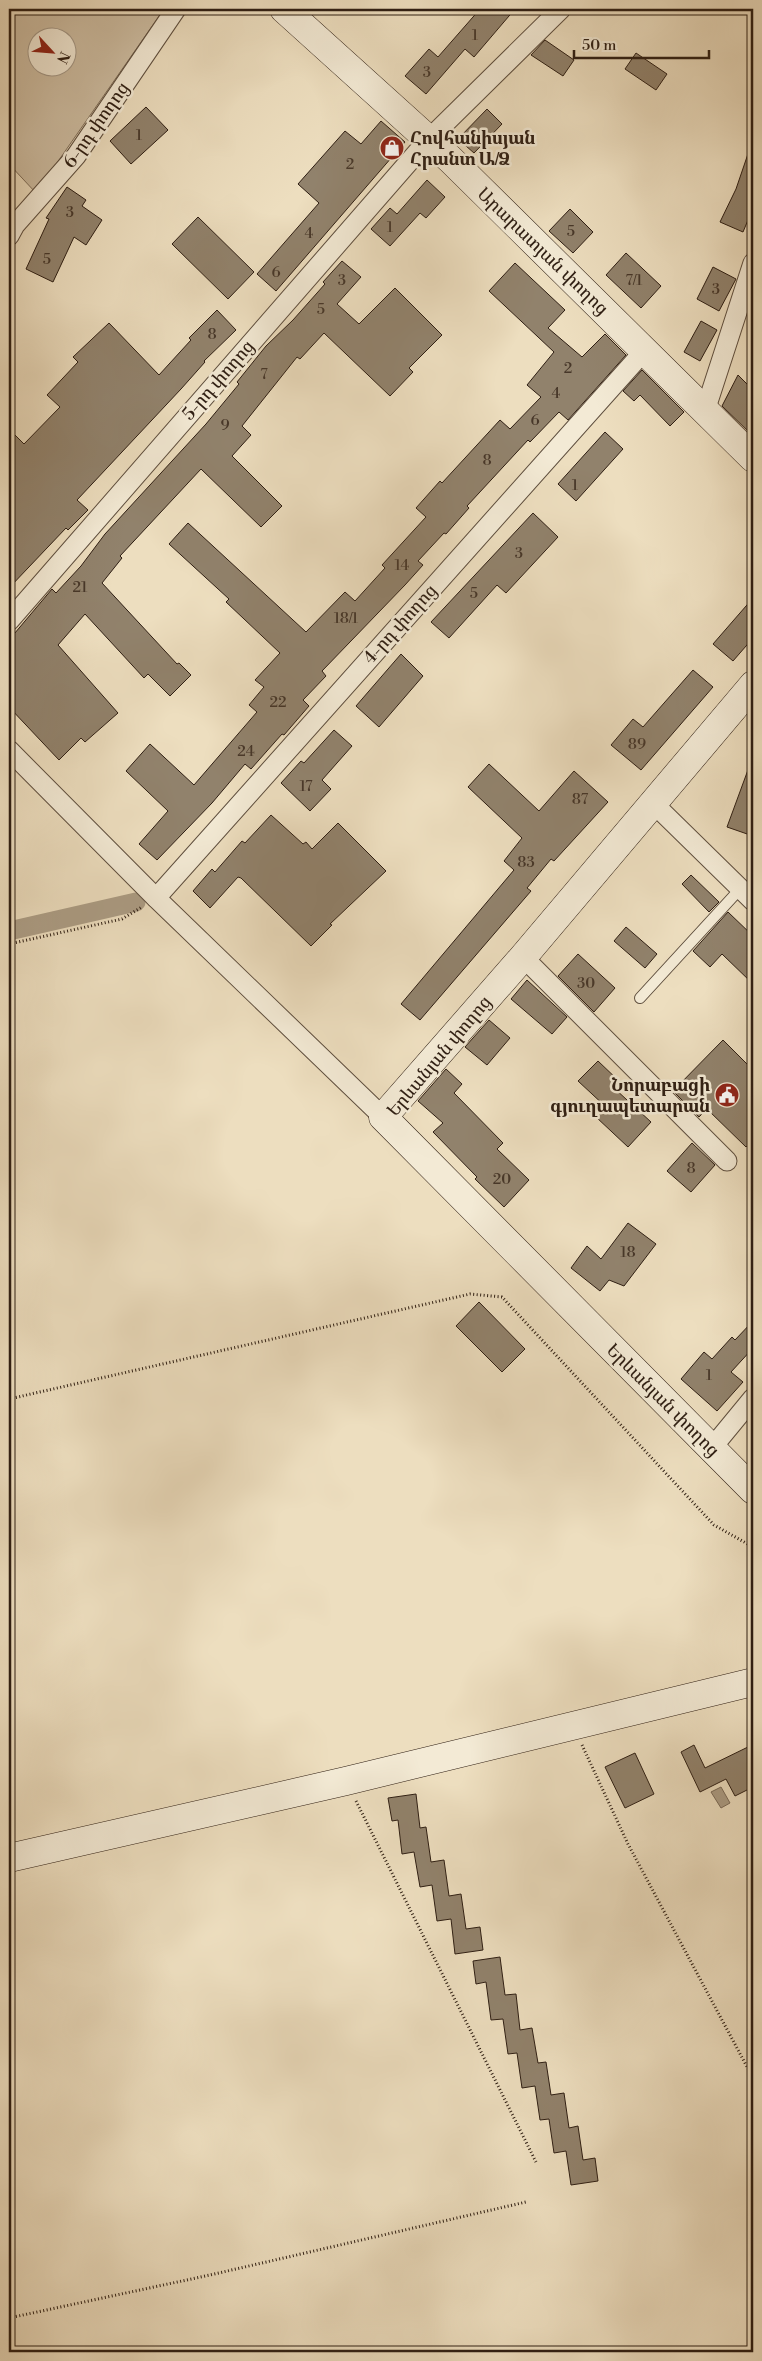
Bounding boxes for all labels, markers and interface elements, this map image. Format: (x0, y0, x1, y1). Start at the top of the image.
house number: 1 (472, 26, 479, 45)
north arrow (28, 28, 78, 78)
scale bar (574, 28, 710, 60)
text: 50 m (582, 36, 616, 55)
text: N (52, 48, 73, 66)
house number: 3 (423, 63, 431, 82)
street label: 6-րդ փողոց (58, 78, 134, 173)
house number: 1 (136, 126, 143, 145)
place label: Հովհանիսյան Հրանտ Ա/Ձ (410, 127, 535, 171)
shop icon: Հովհանիսյան Հրանտ Ա/Ձ (379, 135, 405, 161)
house number: 2 (346, 155, 354, 174)
street label: Արարատյան փողոց (472, 183, 613, 320)
house number: 3 (66, 203, 74, 222)
house number: 1 (387, 218, 394, 237)
house number: 5 (567, 222, 575, 241)
house number: 4 (305, 224, 314, 243)
house number: 5 (43, 250, 51, 269)
house number: 6 (271, 263, 281, 282)
house number: 3 (338, 271, 346, 290)
house number: 7/1 (626, 271, 643, 290)
house number: 3 (712, 280, 720, 299)
house number: 5 (317, 300, 325, 319)
house number: 8 (207, 325, 217, 344)
street label: 5-րդ փողոց (177, 335, 260, 425)
house number: 2 (564, 359, 572, 378)
house number: 7 (260, 365, 268, 384)
house number: 4 (552, 384, 561, 403)
house number: 6 (530, 411, 540, 430)
house number: 9 (220, 416, 230, 435)
house number: 8 (482, 451, 492, 470)
house number: 1 (572, 476, 579, 495)
house number: 3 (515, 544, 523, 563)
house number: 14 (395, 556, 409, 575)
house number: 21 (72, 578, 88, 597)
street label: 4-րդ փողոց (358, 580, 442, 669)
house number: 5 (470, 584, 478, 603)
house number: 18/1 (334, 609, 359, 628)
house number: 22 (269, 693, 287, 712)
house number: 89 (628, 735, 646, 754)
house number: 24 (237, 742, 255, 761)
house number: 17 (299, 777, 313, 796)
house number: 87 (572, 790, 589, 809)
house number: 83 (517, 853, 535, 872)
house number: 30 (577, 974, 595, 993)
street label: Երևանյան փողոց (382, 991, 497, 1121)
place label: Նորաբացի գյուղապետարան (550, 1074, 710, 1118)
public building icon: Նորաբացի գյուղապետարան (714, 1082, 740, 1108)
house number: 8 (686, 1159, 696, 1178)
house number: 20 (493, 1170, 511, 1189)
house number: 18 (620, 1243, 636, 1262)
street label: Երևանյան փողոց (601, 1339, 724, 1462)
house number: 1 (706, 1366, 713, 1385)

